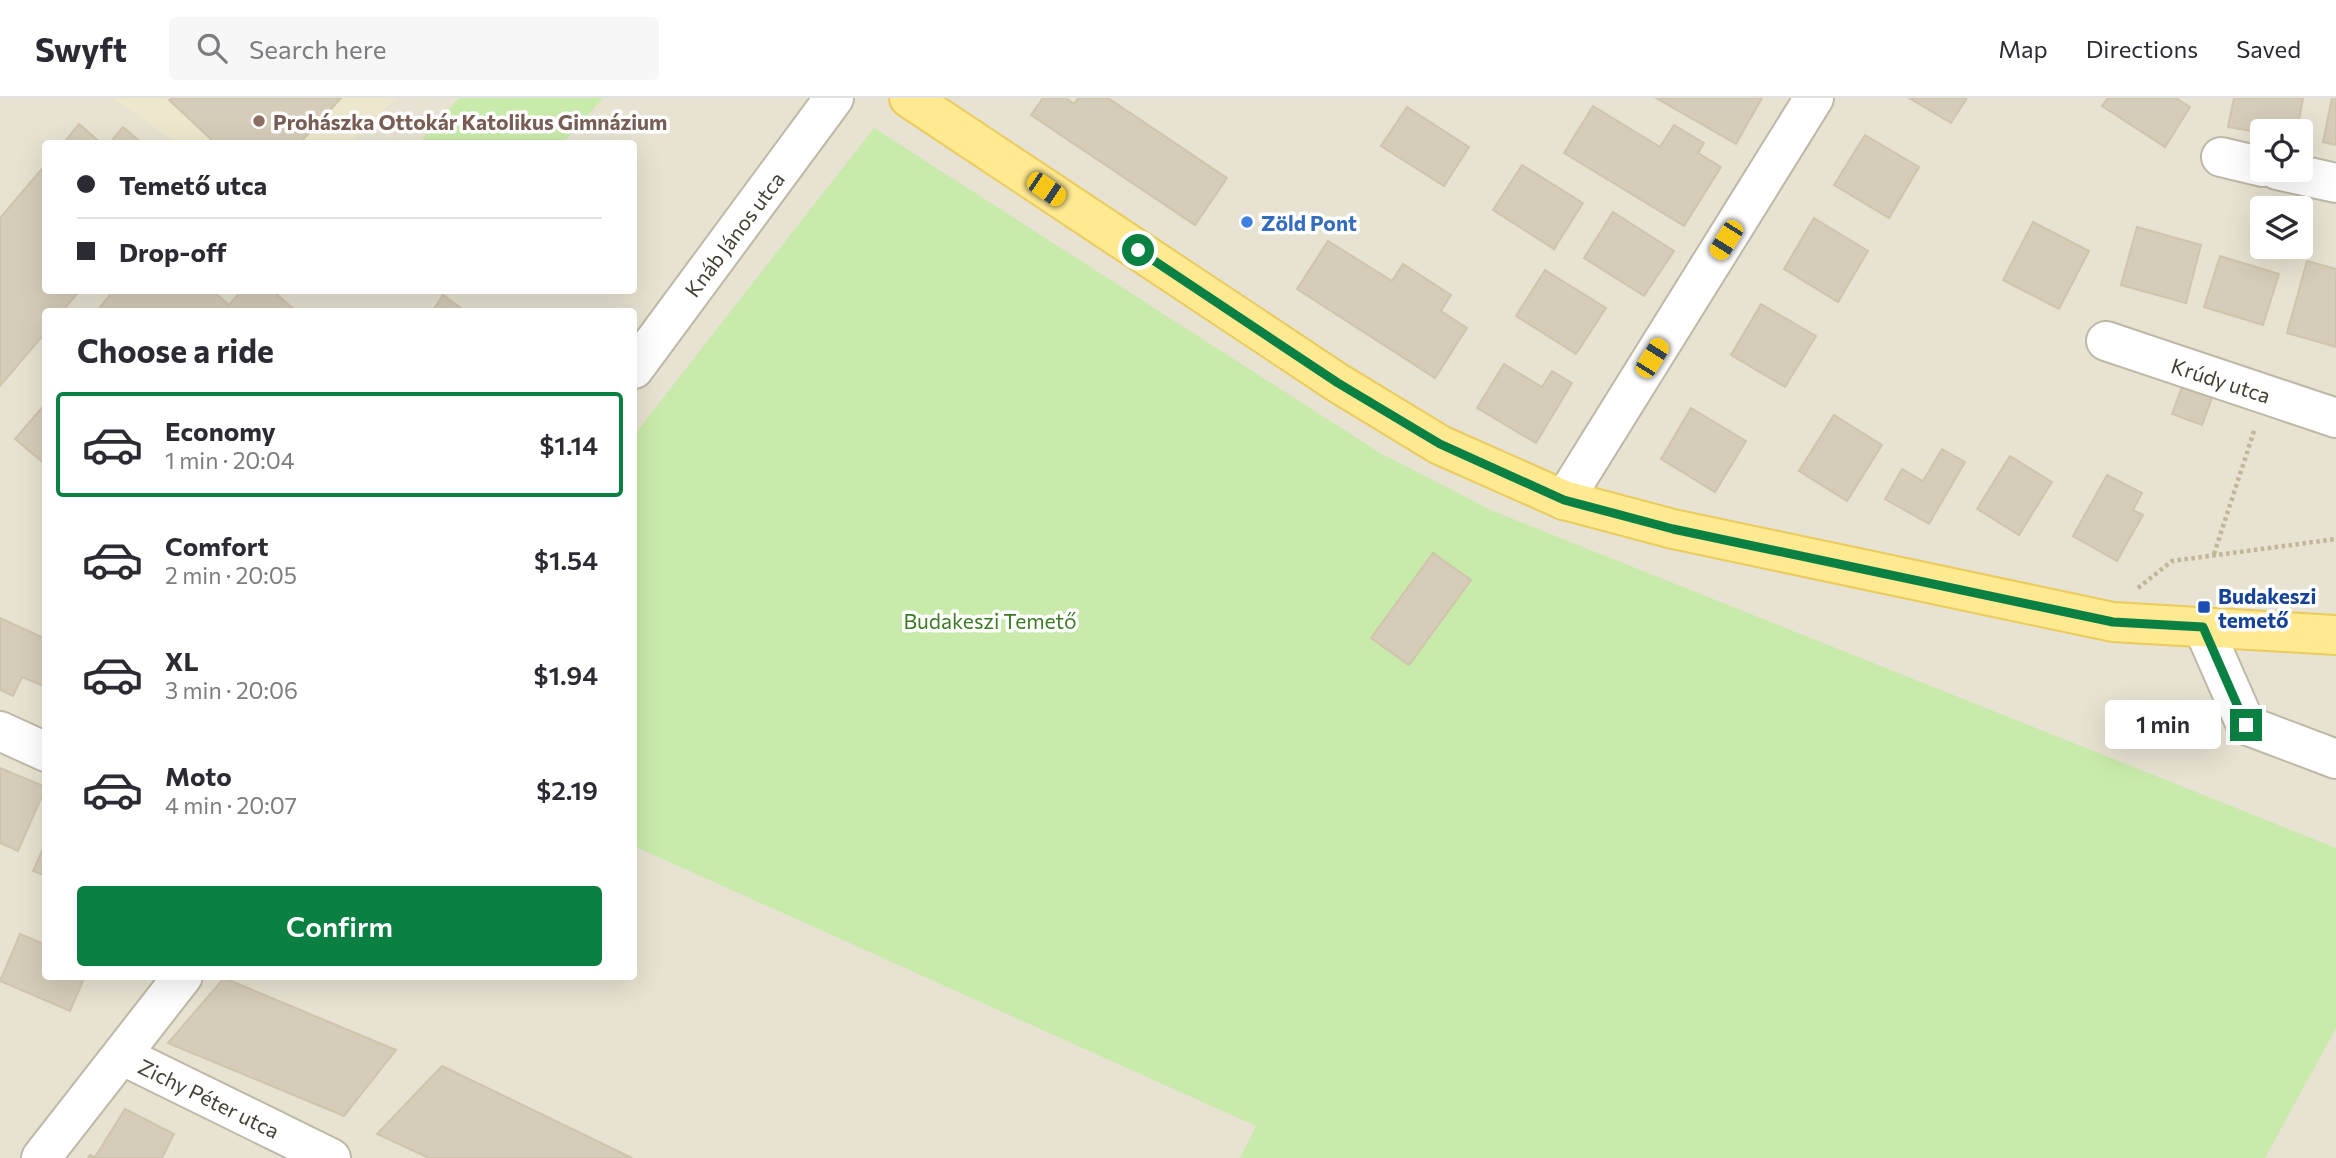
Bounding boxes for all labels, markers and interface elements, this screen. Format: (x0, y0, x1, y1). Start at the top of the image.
search box (169, 17, 659, 80)
text: Swyft (35, 28, 127, 69)
icon: search (193, 29, 231, 67)
text: Search here (249, 33, 386, 64)
text: Map (1998, 34, 2048, 63)
text: Directions (2086, 34, 2198, 63)
text: Saved (2236, 34, 2301, 63)
place label: Prohászka Ottokár Katolikus Gimnázium (273, 109, 667, 134)
marker: Prohászka Ottokár Katolikus Gimnázium (251, 113, 267, 129)
map controls (2250, 119, 2313, 259)
button: locate (2250, 119, 2313, 182)
street label: Knáb János utca (679, 167, 789, 301)
text: Temető utca (119, 169, 267, 200)
car (1023, 169, 1070, 209)
button: layers (2250, 196, 2313, 259)
place label: Zöld Pont (1261, 210, 1357, 235)
marker: Zöld Pont (1239, 214, 1255, 230)
car (1706, 217, 1747, 263)
route start (1122, 234, 1154, 266)
text: Drop-off (119, 236, 226, 267)
text: Choose a ride (77, 330, 274, 370)
car (1632, 335, 1673, 381)
street label: Krúdy utca (2168, 352, 2274, 408)
icon: car (81, 413, 144, 476)
text: Economy (165, 415, 276, 446)
text: $1.14 (540, 429, 598, 460)
text: 1 min · 20:04 (165, 446, 295, 474)
icon: car (81, 528, 144, 591)
text: Comfort (165, 530, 268, 561)
text: $1.54 (534, 544, 598, 575)
text: 2 min · 20:05 (165, 561, 297, 589)
place label: Budakeszi temető (2218, 583, 2316, 632)
marker: Budakeszi temető (2196, 599, 2212, 615)
park label: Budakeszi Temető (904, 608, 1076, 633)
icon: car (81, 643, 144, 706)
text: XL (165, 645, 199, 676)
text: $1.94 (534, 659, 598, 690)
text: 3 min · 20:06 (165, 676, 298, 704)
callout: 1 min (2106, 700, 2222, 750)
route end (2230, 709, 2262, 741)
text: 1 min (2136, 710, 2190, 738)
icon: car (81, 758, 144, 821)
text: Moto (165, 760, 232, 791)
text: $2.19 (536, 774, 598, 805)
text: 4 min · 20:07 (165, 791, 297, 819)
button: Confirm (77, 886, 602, 966)
street label: Zichy Péter utca (134, 1053, 284, 1143)

